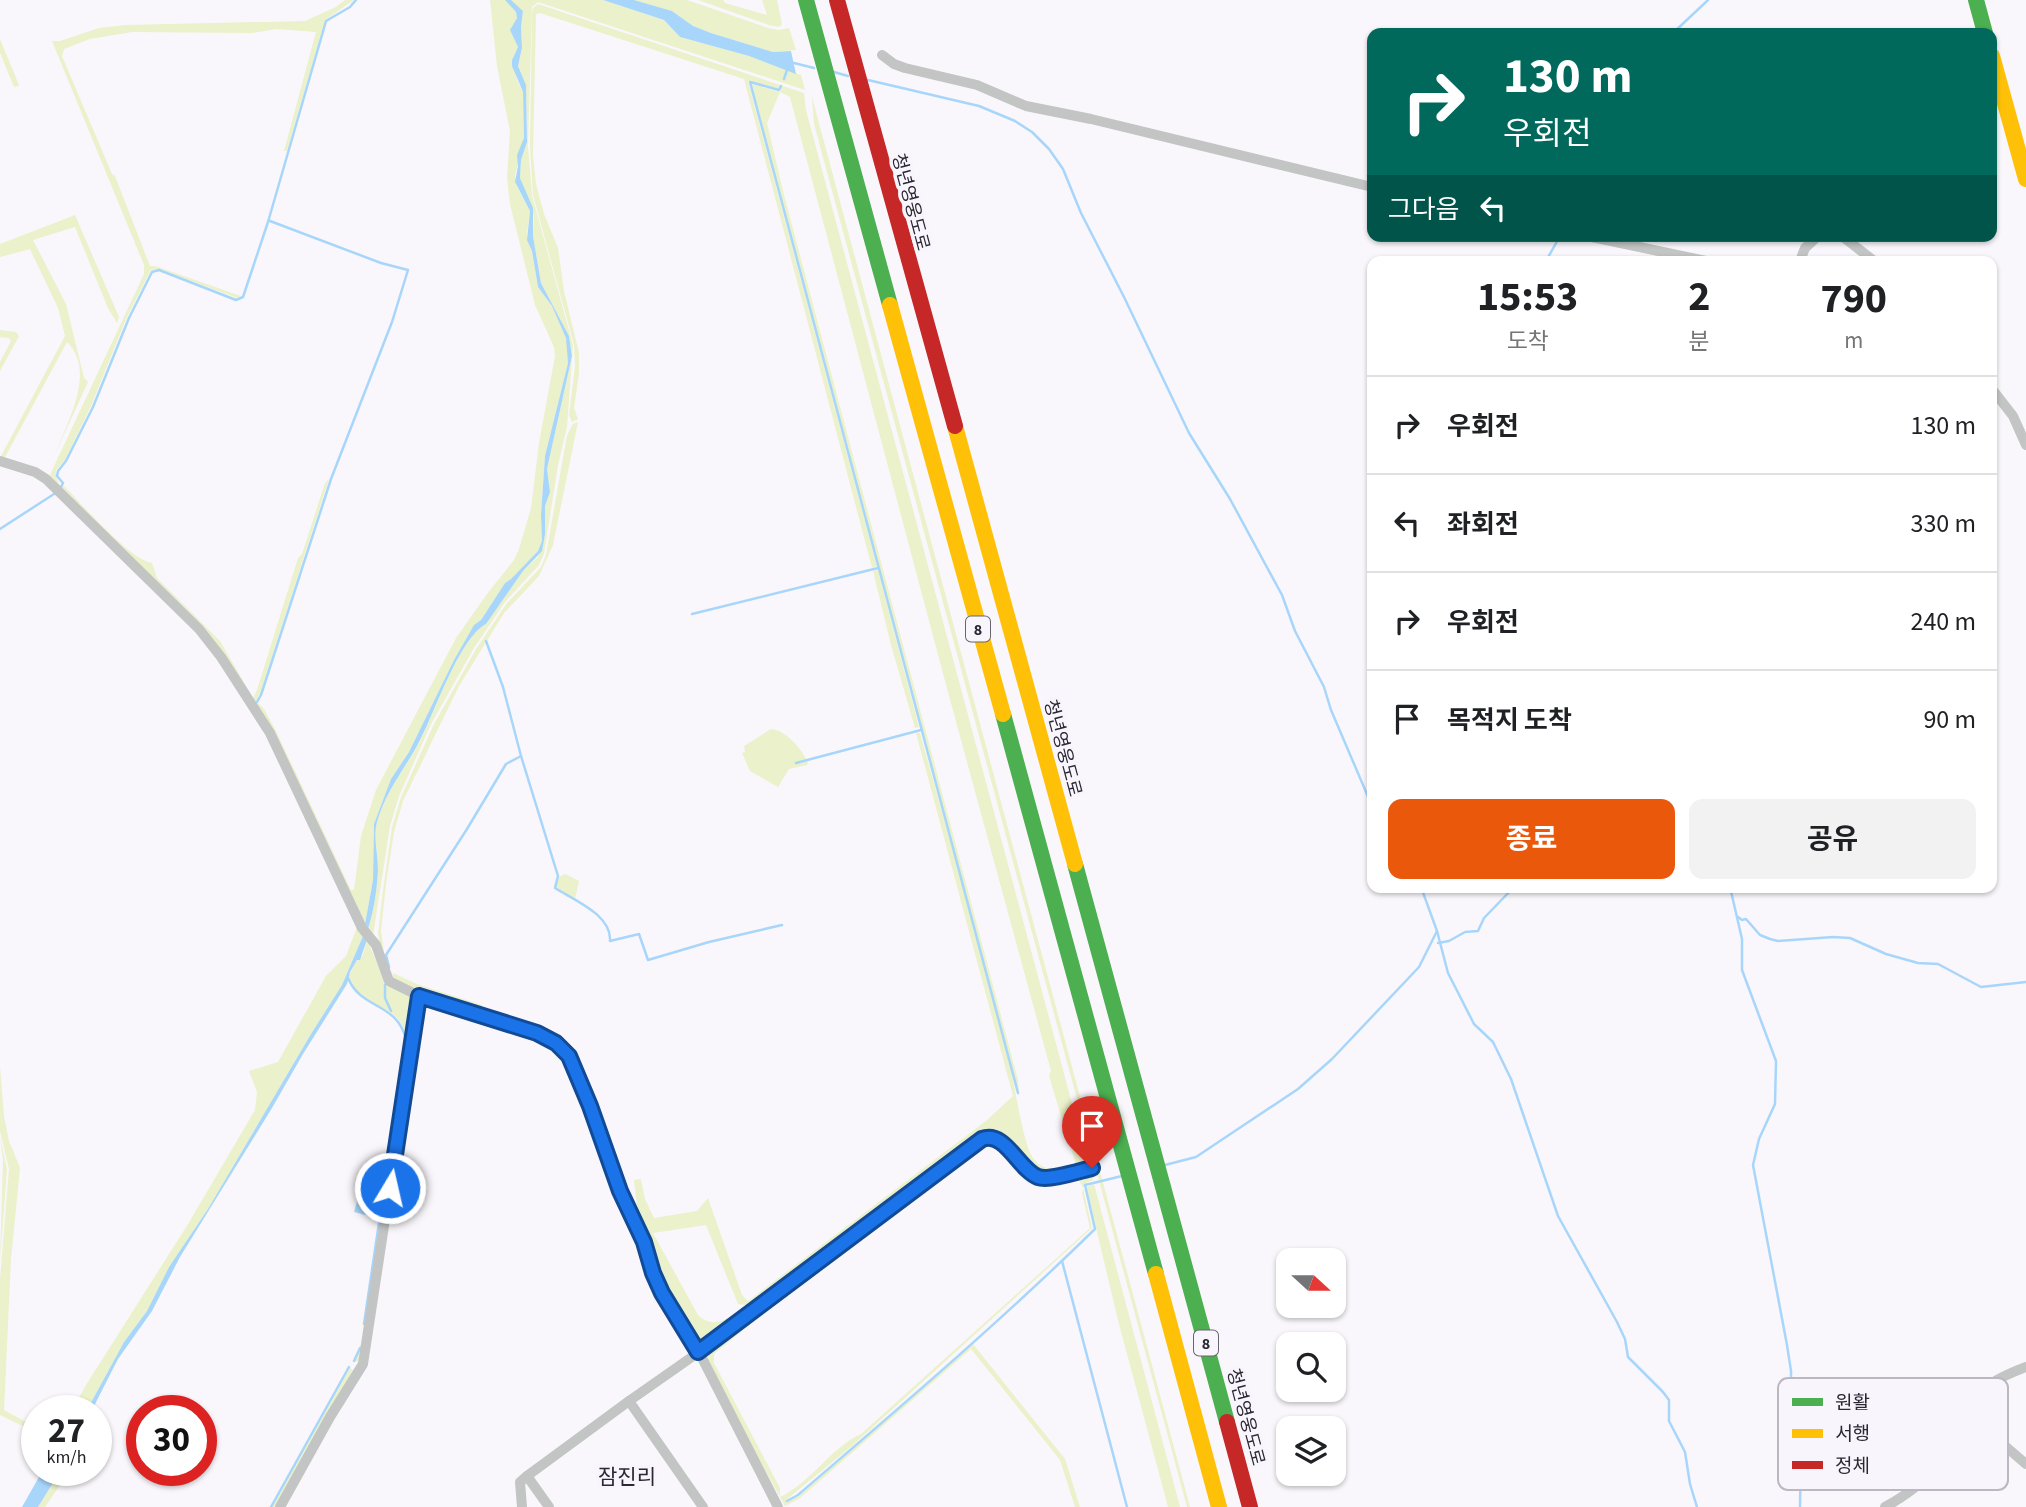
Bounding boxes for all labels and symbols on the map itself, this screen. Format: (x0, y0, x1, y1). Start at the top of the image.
street label: 청년영웅도로 (886, 151, 935, 253)
road number: 8 (966, 616, 990, 642)
street label: 청년영웅도로 (1038, 697, 1087, 799)
pin (1062, 1096, 1122, 1168)
position arrow (353, 1151, 427, 1225)
north arrow (1276, 1248, 1346, 1318)
road number: 8 (1194, 1330, 1218, 1356)
street label: 청년영웅도로 (1221, 1366, 1270, 1468)
legend (1778, 1378, 2008, 1490)
text: 원활 (1835, 1390, 1870, 1417)
speed limit sign: 30 (126, 1395, 217, 1486)
text: 서행 (1835, 1421, 1870, 1448)
text: 정체 (1835, 1453, 1870, 1480)
district label: 잠진리 (598, 1462, 656, 1492)

